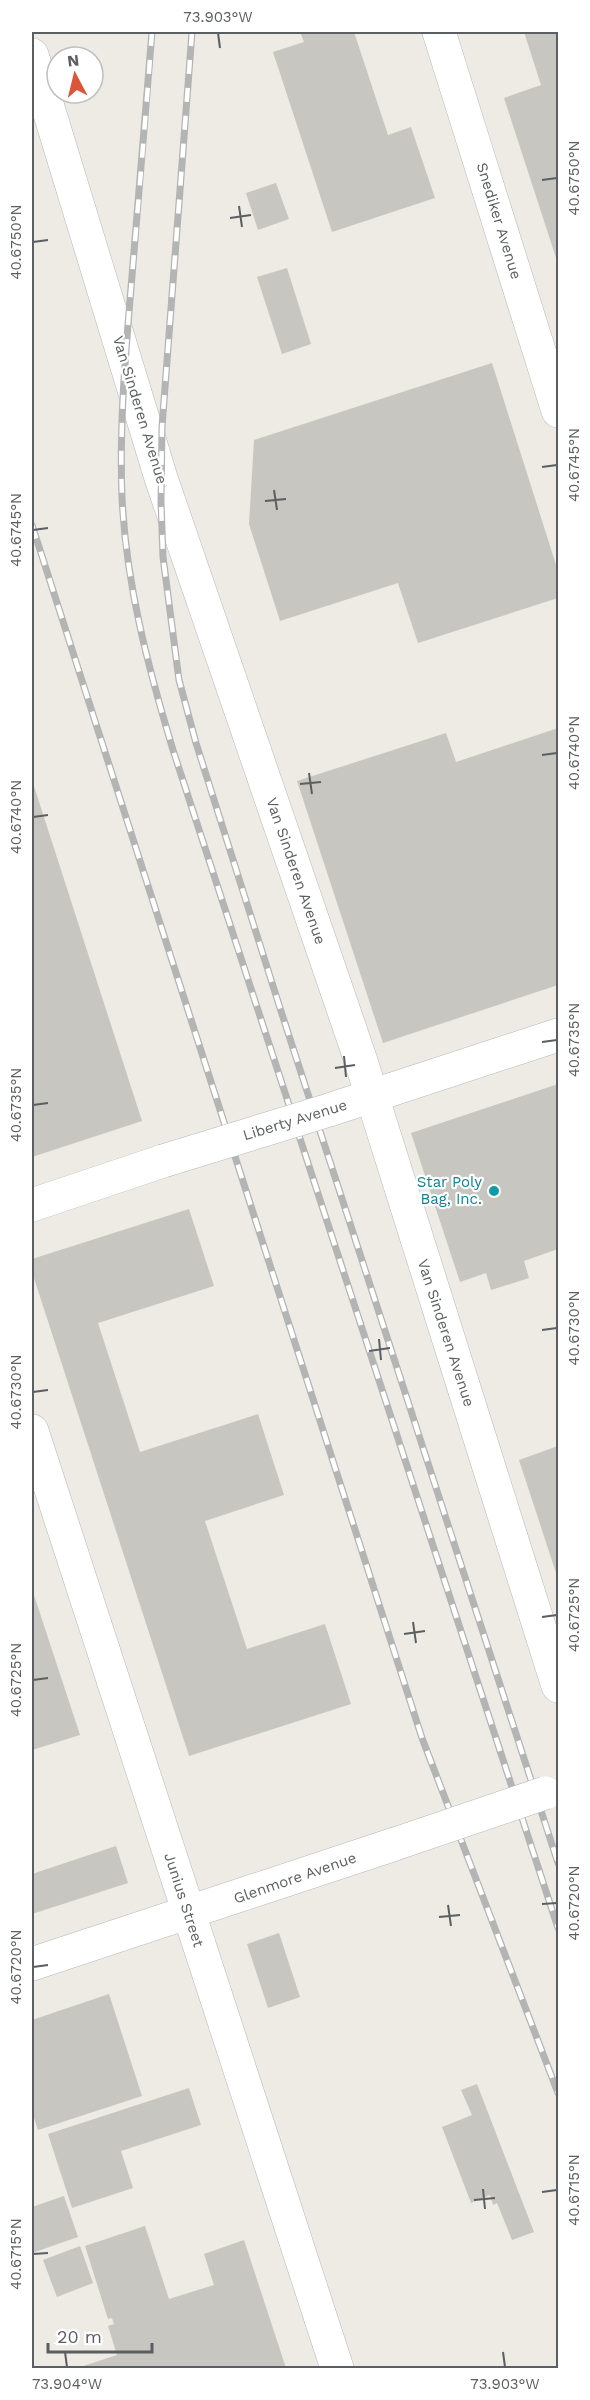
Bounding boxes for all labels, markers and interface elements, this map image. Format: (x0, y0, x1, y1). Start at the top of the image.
text: 73.903°W (183, 8, 253, 26)
north arrow (45, 45, 105, 105)
text: N (66, 50, 80, 71)
text: 40.6750°N (565, 140, 583, 216)
street label: Snediker Avenue (473, 160, 525, 282)
text: 40.6750°N (7, 204, 25, 280)
street label: Van Sinderen Avenue (109, 334, 171, 486)
text: 40.6745°N (565, 428, 583, 502)
text: 40.6745°N (7, 493, 25, 567)
text: 40.6740°N (565, 716, 583, 790)
text: 40.6740°N (7, 780, 25, 854)
street label: Van Sinderen Avenue (262, 795, 330, 947)
text: 40.6735°N (565, 1003, 583, 1077)
text: 40.6735°N (7, 1068, 25, 1142)
street label: Liberty Avenue (241, 1096, 349, 1144)
place label: Star Poly Bag, Inc. (417, 1173, 482, 1208)
marker: Star Poly Bag, Inc. (487, 1184, 501, 1198)
street label: Van Sinderen Avenue (414, 1257, 478, 1409)
text: 40.6730°N (565, 1290, 583, 1366)
text: 40.6730°N (7, 1354, 25, 1430)
text: 40.6725°N (565, 1578, 583, 1652)
text: 40.6725°N (7, 1643, 25, 1717)
street label: Glenmore Avenue (231, 1849, 359, 1907)
street label: Junius Street (160, 1850, 208, 1950)
text: 40.6720°N (565, 1865, 583, 1941)
text: 40.6720°N (7, 1929, 25, 2005)
text: 40.6715°N (565, 2154, 583, 2226)
text: 40.6715°N (7, 2218, 25, 2290)
scale bar (48, 2316, 152, 2354)
text: 20 m (57, 2326, 102, 2347)
text: 73.904°W (32, 2375, 102, 2393)
text: 73.903°W (470, 2375, 540, 2393)

